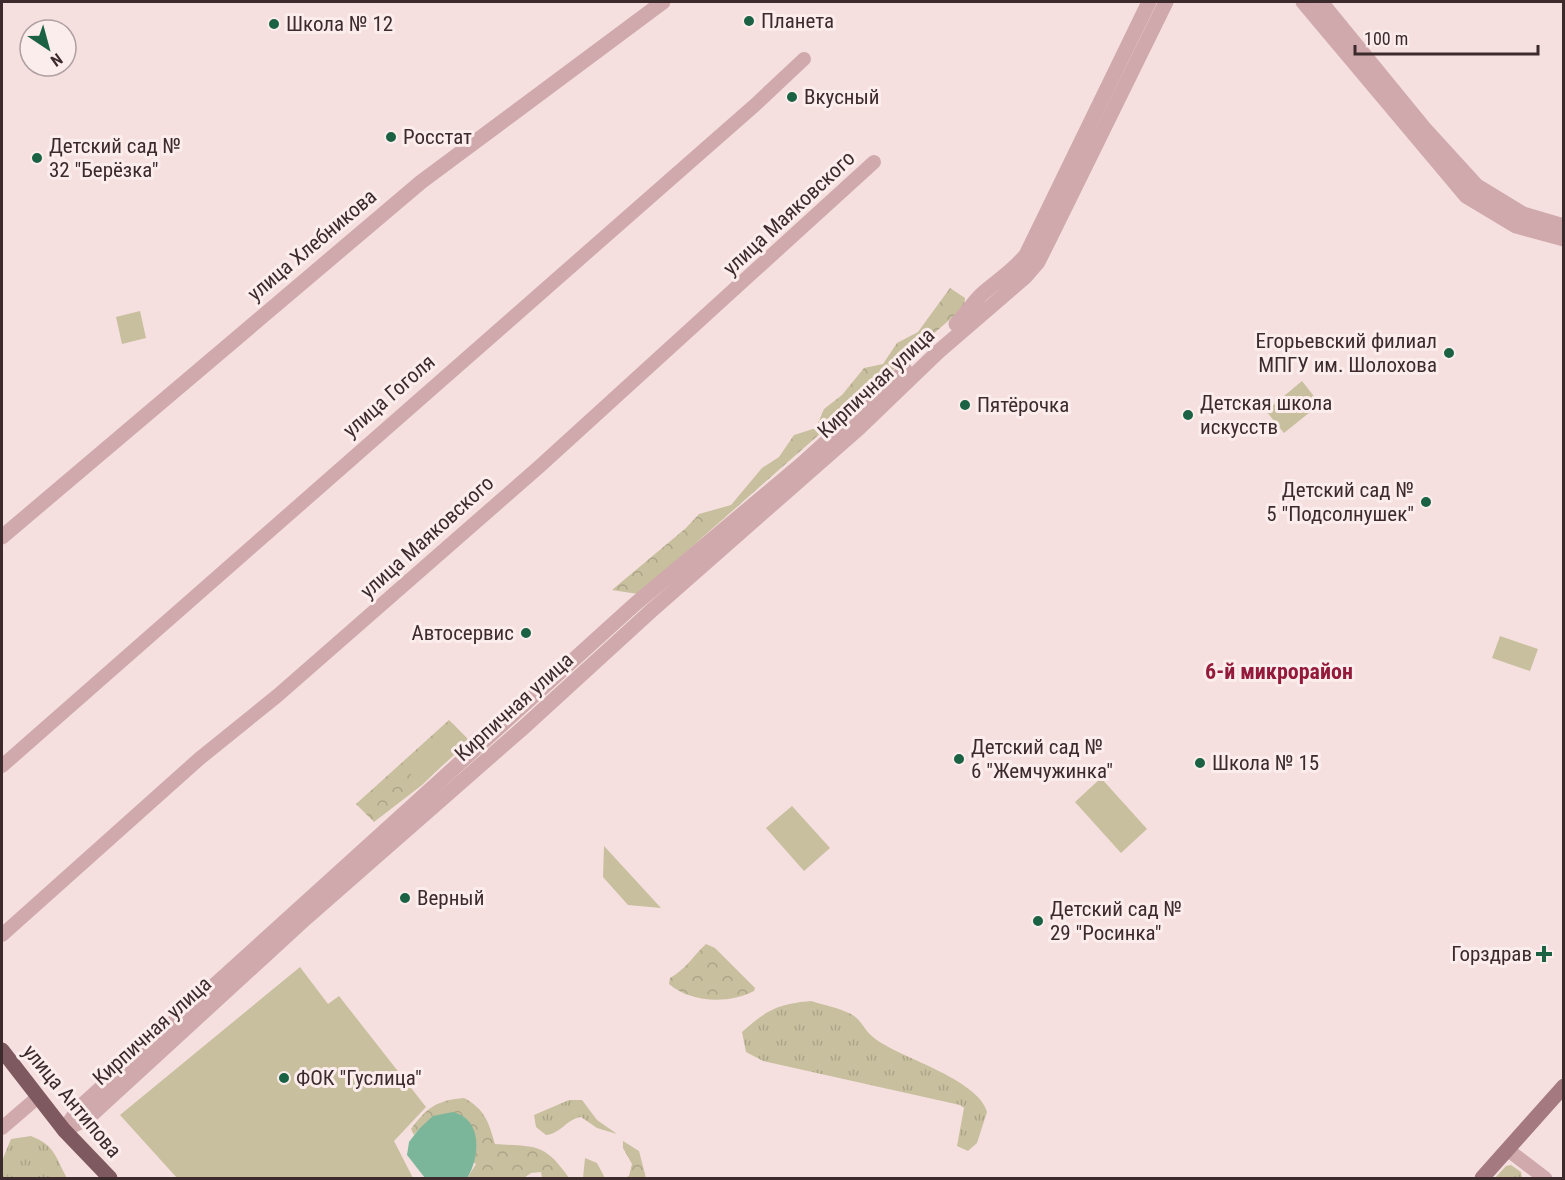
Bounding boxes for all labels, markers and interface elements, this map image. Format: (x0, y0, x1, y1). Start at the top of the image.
place label: Планета (761, 9, 834, 33)
place label: Школа № 12 (286, 12, 393, 36)
marker: Планета (742, 14, 756, 28)
marker: Школа № 12 (267, 17, 281, 31)
north arrow (18, 18, 78, 78)
scale bar (1355, 18, 1538, 56)
text: 100 m (1364, 28, 1408, 49)
text: N (47, 49, 66, 70)
place label: Вкусный (804, 85, 880, 109)
marker: Вкусный (785, 90, 799, 104)
place label: Росстат (403, 125, 472, 149)
marker: Росстат (384, 130, 398, 144)
place label: Детский сад № 32 "Берёзка" (49, 134, 181, 182)
street label: улица Маяковского (718, 146, 860, 280)
marker: Детский сад № 32 "Берёзка" (30, 151, 44, 165)
street label: улица Хлебникова (243, 184, 381, 306)
street label: Кирпичная улица (813, 323, 939, 443)
place label: Егорьевский филиал МПГУ им. Шолохова (1256, 329, 1437, 377)
marker: Егорьевский филиал МПГУ им. Шолохова (1442, 346, 1456, 360)
street label: улица Гоголя (338, 350, 440, 442)
place label: Детская школа искусств (1200, 391, 1332, 439)
place label: Пятёрочка (977, 393, 1069, 417)
marker: Пятёрочка (958, 398, 972, 412)
marker: Детская школа искусств (1181, 408, 1195, 422)
street label: улица Маяковского (355, 471, 499, 603)
place label: Детский сад № 5 "Подсолнушек" (1266, 478, 1414, 526)
marker: Детский сад № 5 "Подсолнушек" (1419, 495, 1433, 509)
place label: Автосервис (412, 621, 514, 645)
marker: Автосервис (519, 626, 533, 640)
street label: Кирпичная улица (450, 648, 578, 766)
district label: 6-й микрорайон (1205, 659, 1353, 684)
place label: Детский сад № 6 "Жемчужинка" (971, 735, 1113, 783)
place label: Школа № 15 (1212, 751, 1319, 775)
marker: Детский сад № 6 "Жемчужинка" (952, 752, 966, 766)
marker: Школа № 15 (1193, 756, 1207, 770)
place label: Верный (417, 886, 484, 910)
marker: Верный (398, 891, 412, 905)
place label: Детский сад № 29 "Росинка" (1050, 897, 1182, 945)
marker: Детский сад № 29 "Росинка" (1031, 914, 1045, 928)
place label: Горздрав (1451, 942, 1532, 966)
marker: Горздрав (1537, 947, 1551, 961)
street label: Кирпичная улица (88, 972, 216, 1090)
street label: улица Антипова (18, 1040, 126, 1162)
place label: ФОК "Гуслица" (296, 1066, 422, 1090)
marker: ФОК "Гуслица" (277, 1071, 291, 1085)

